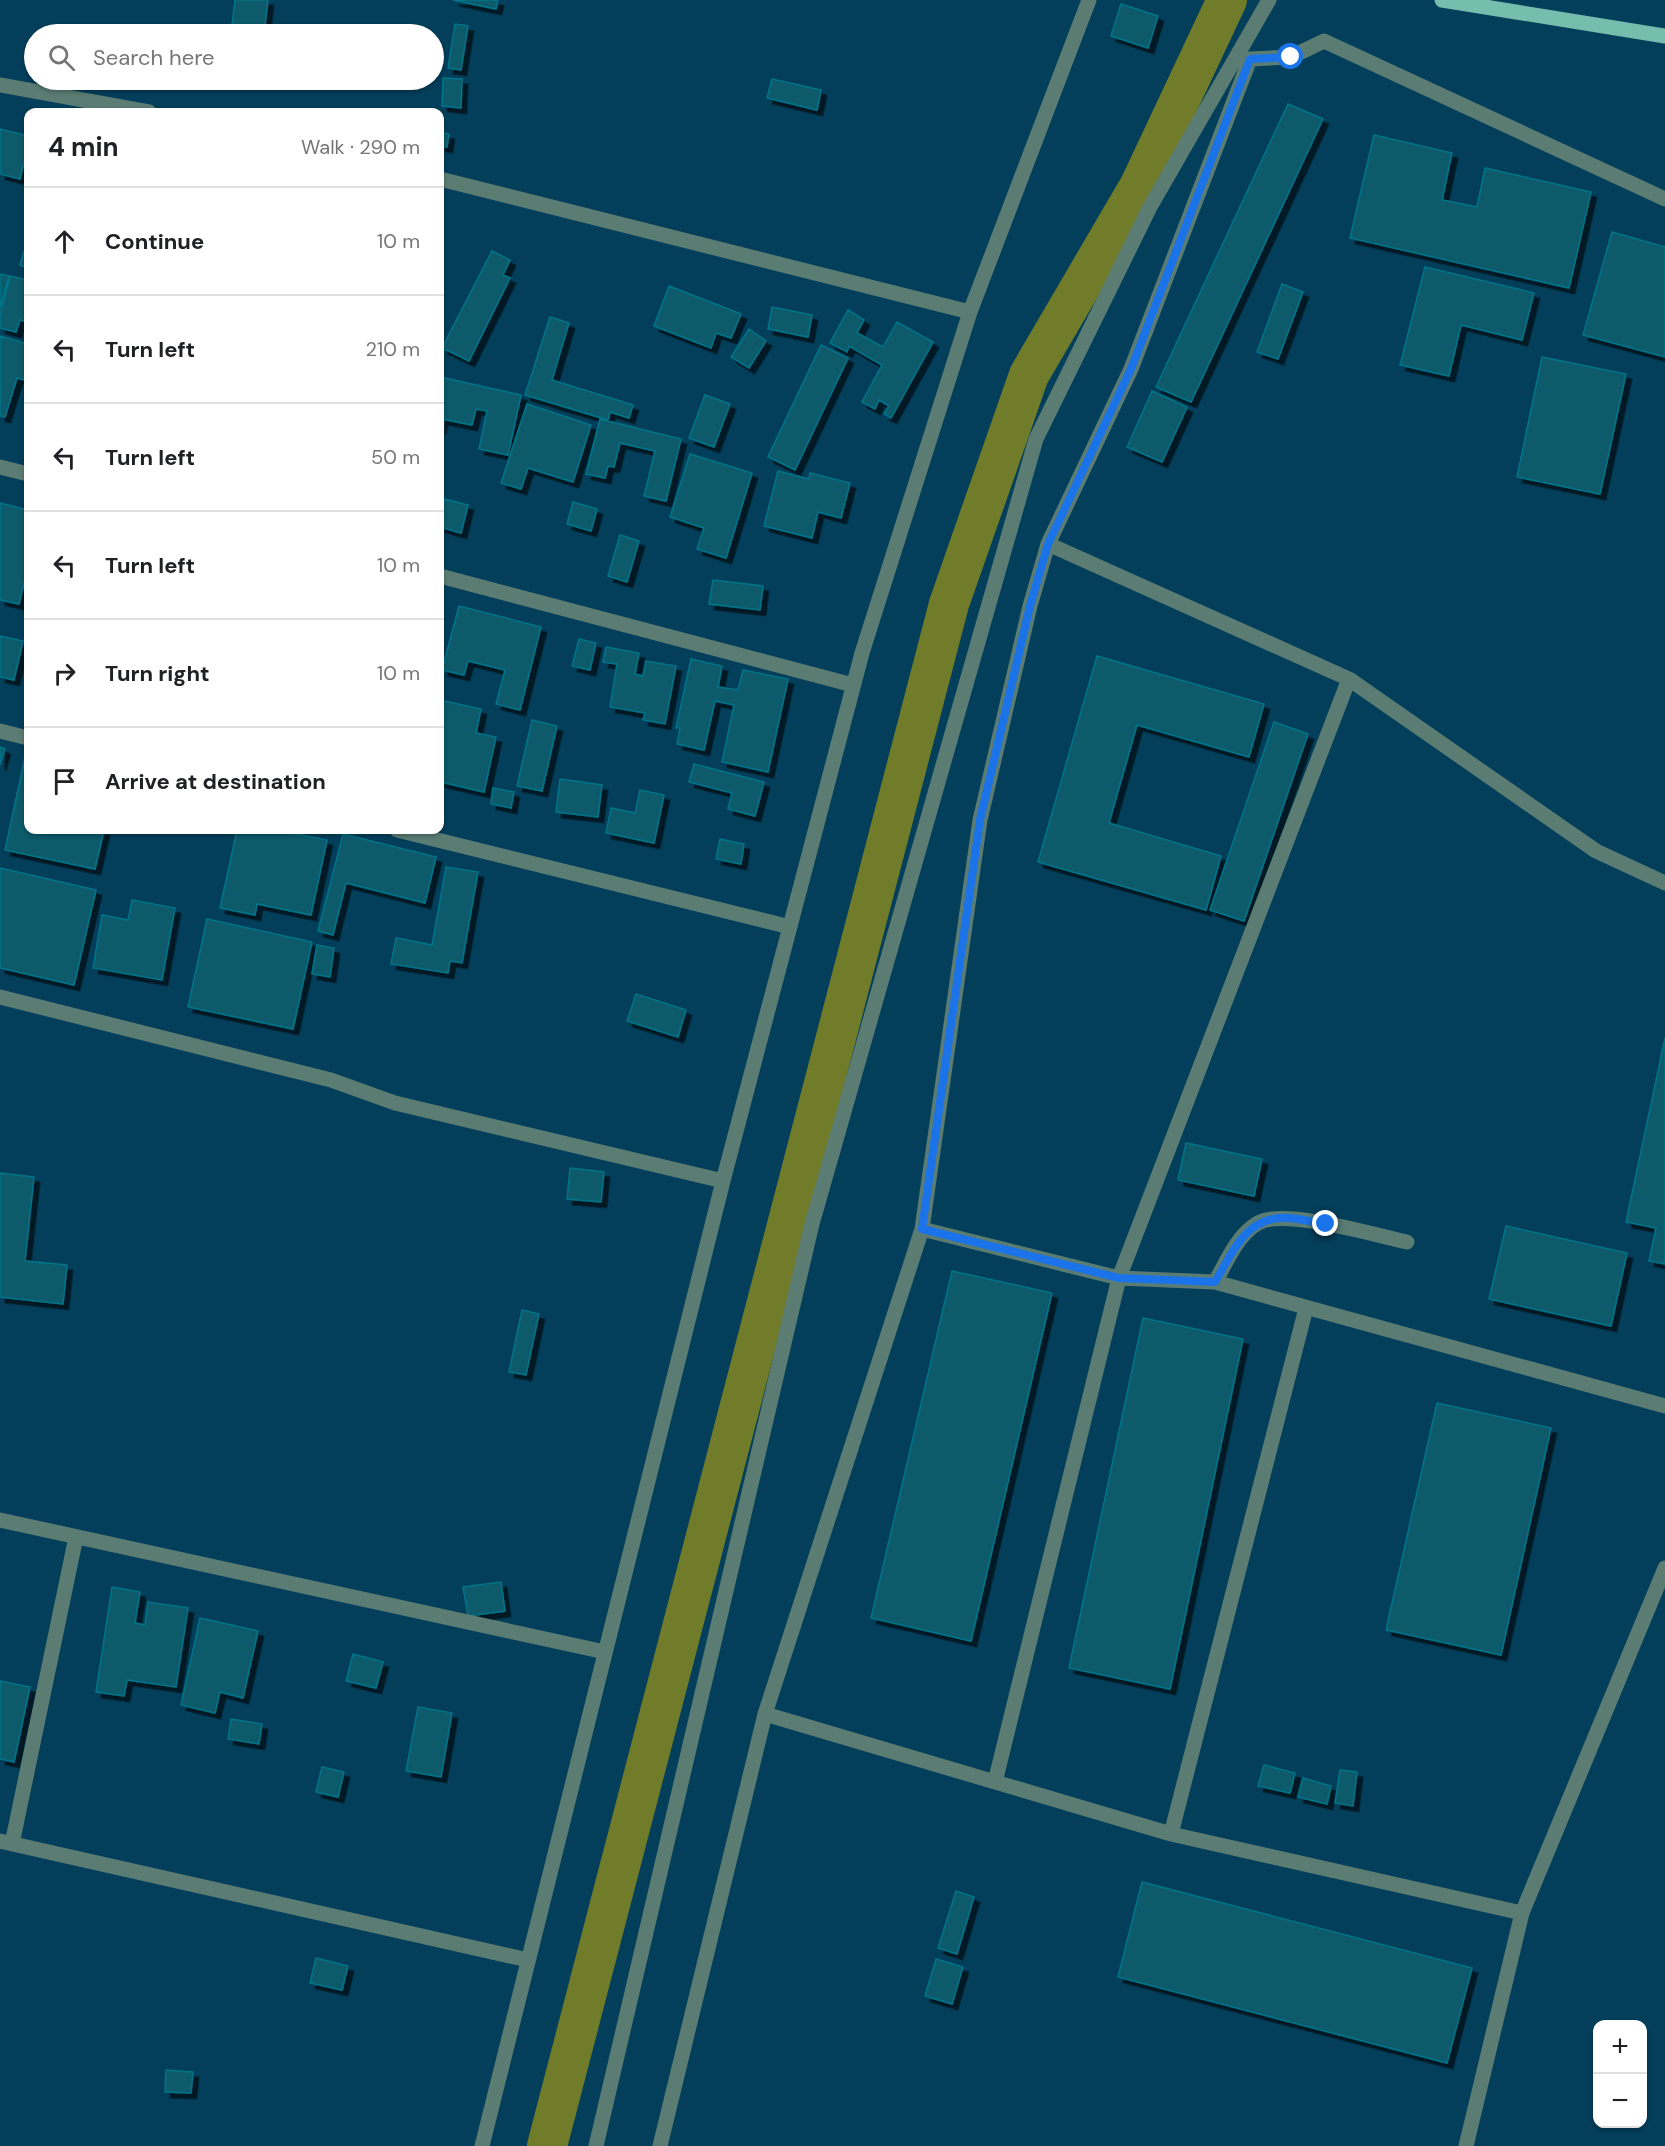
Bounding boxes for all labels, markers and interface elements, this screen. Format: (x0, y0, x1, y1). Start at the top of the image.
search box (24, 24, 444, 90)
icon: search (45, 41, 78, 74)
text: Search here (93, 43, 214, 72)
route start (1277, 43, 1303, 69)
text: 4 min (48, 130, 119, 164)
text: Walk · 290 m (301, 134, 420, 160)
icon: ahead (48, 225, 81, 258)
text: Continue (105, 227, 204, 256)
text: 10 m (377, 228, 420, 254)
icon: left (48, 333, 81, 366)
text: Turn left (105, 335, 195, 364)
text: 210 m (365, 336, 420, 362)
icon: left (48, 441, 81, 474)
text: Turn left (105, 443, 195, 472)
text: 50 m (371, 444, 420, 470)
icon: left (48, 549, 81, 582)
text: Turn left (105, 551, 195, 580)
text: 10 m (377, 552, 420, 578)
icon: right (48, 657, 81, 690)
text: Turn right (105, 659, 210, 688)
text: 10 m (377, 660, 420, 686)
icon: arrive (48, 765, 81, 798)
text: Arrive at destination (105, 767, 326, 796)
route end (1312, 1210, 1338, 1236)
map controls (1593, 2020, 1647, 2128)
button: + (1593, 2020, 1647, 2074)
button: − (1593, 2074, 1647, 2128)

